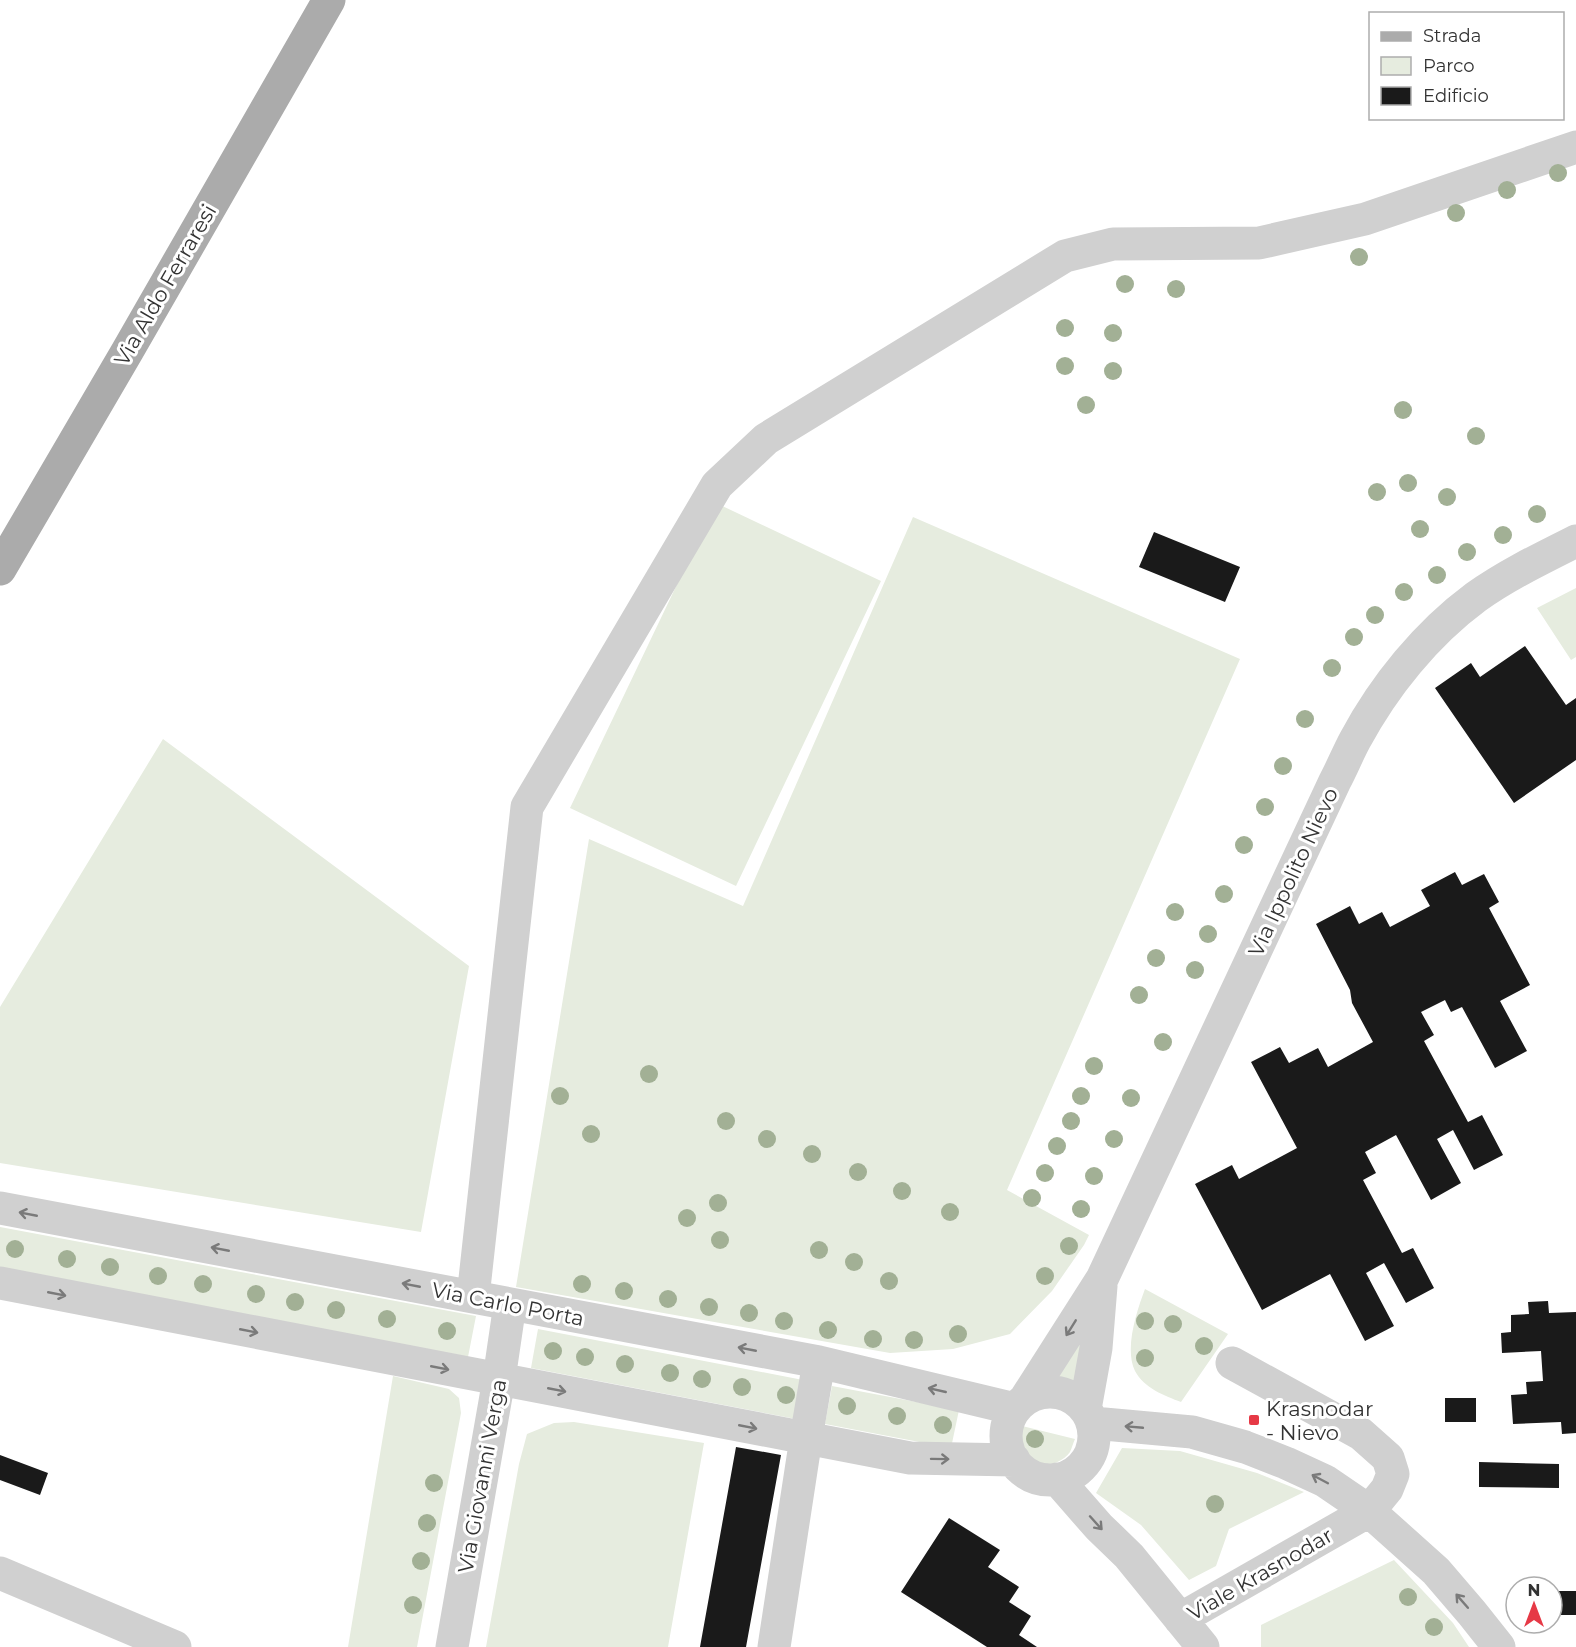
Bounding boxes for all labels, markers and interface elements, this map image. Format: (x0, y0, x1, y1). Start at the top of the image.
legend (1369, 12, 1564, 120)
text: Strada (1423, 25, 1481, 47)
text: Parco (1423, 55, 1475, 77)
text: Edificio (1423, 85, 1489, 107)
street label: Via Aldo Ferraresi (109, 200, 221, 370)
street label: Via Ippolito Nievo (1243, 784, 1343, 960)
one-way arrow (19, 1208, 38, 1219)
one-way arrow (210, 1243, 230, 1254)
street label: Via Carlo Porta (430, 1277, 586, 1331)
one-way arrow (402, 1279, 422, 1290)
one-way arrow (47, 1289, 67, 1300)
one-way arrow (1064, 1319, 1076, 1336)
one-way arrow (239, 1326, 258, 1337)
one-way arrow (738, 1343, 757, 1354)
one-way arrow (430, 1363, 450, 1374)
street label: Via Giovanni Verga (453, 1377, 511, 1575)
one-way arrow (928, 1384, 947, 1396)
one-way arrow (546, 1385, 566, 1396)
place label: Krasnodar - Nievo (1266, 1396, 1373, 1445)
marker: Krasnodar - Nievo (1247, 1413, 1261, 1427)
one-way arrow (1125, 1421, 1144, 1432)
one-way arrow (738, 1422, 758, 1433)
one-way arrow (930, 1453, 950, 1464)
one-way arrow (1312, 1473, 1329, 1485)
one-way arrow (1089, 1515, 1103, 1530)
street label: Viale Krasnodar (1183, 1522, 1337, 1626)
north arrow (1504, 1575, 1564, 1635)
text: N (1528, 1581, 1540, 1600)
one-way arrow (1456, 1593, 1469, 1609)

